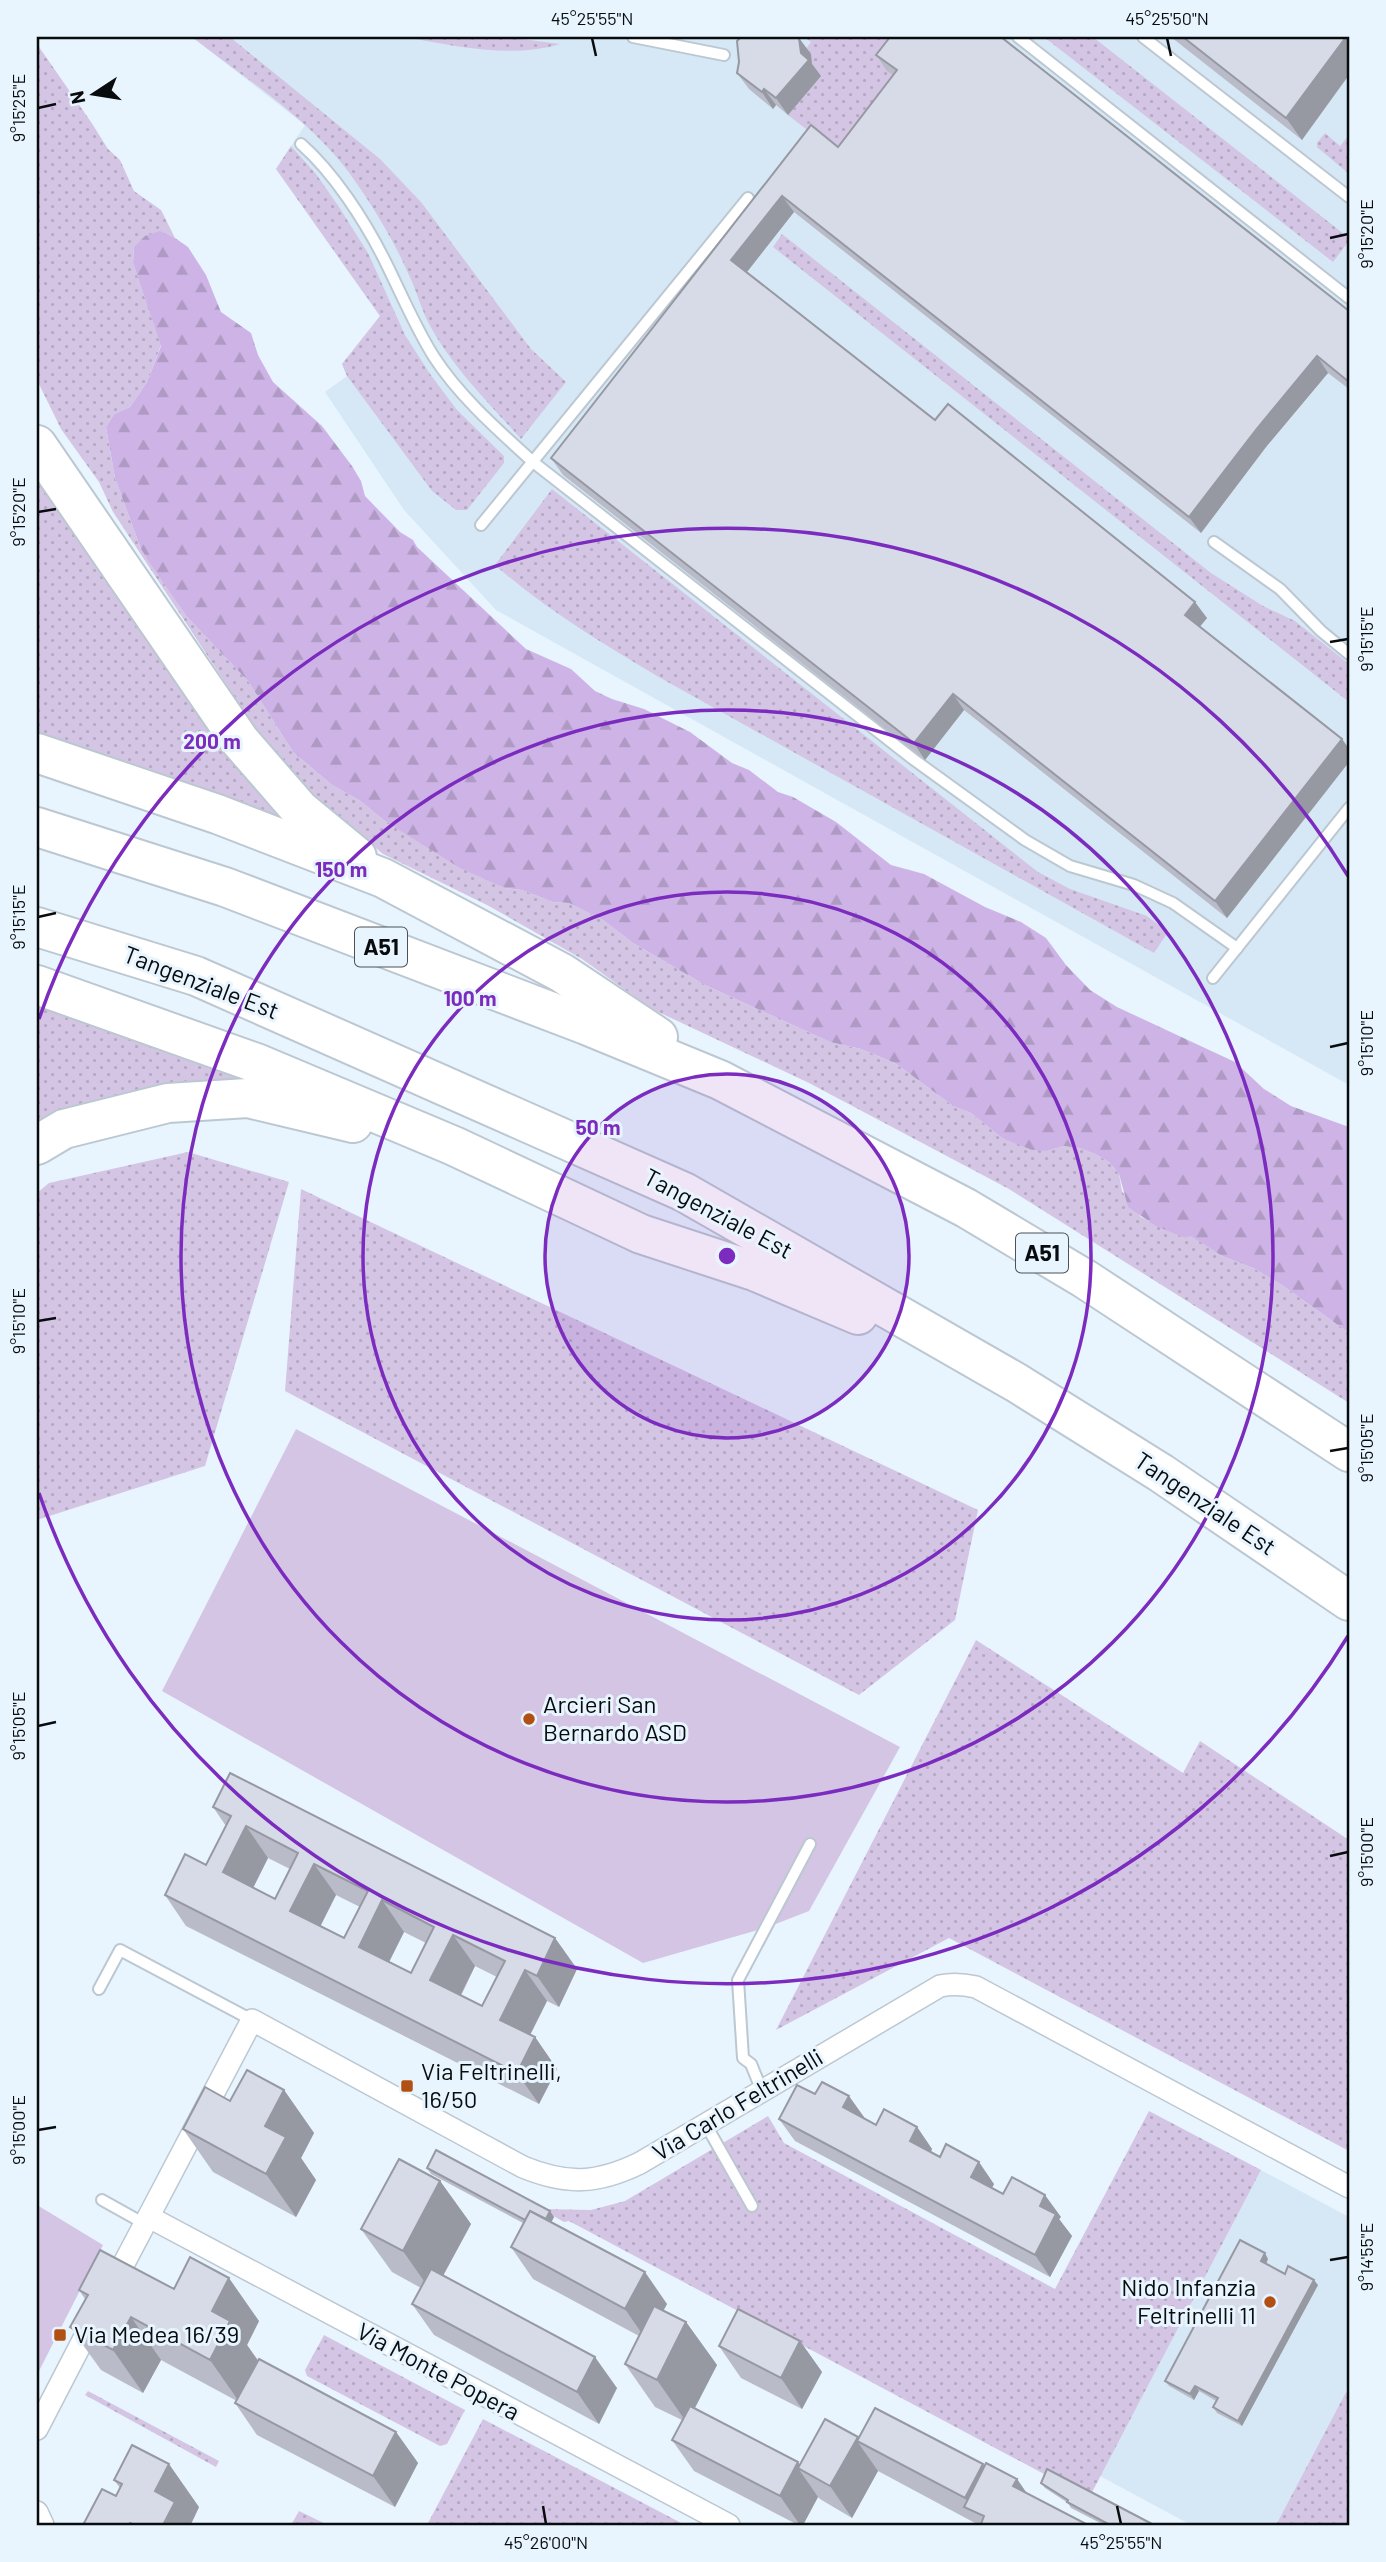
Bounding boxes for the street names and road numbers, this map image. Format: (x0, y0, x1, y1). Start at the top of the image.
road number: A51 (355, 928, 407, 966)
street label: Tangenziale Est (120, 939, 283, 1025)
street label: Tangenziale Est (639, 1161, 798, 1264)
road number: A51 (1016, 1234, 1068, 1272)
street label: Tangenziale Est (1130, 1445, 1282, 1561)
street label: Via Carlo Feltrinelli (647, 2041, 828, 2166)
street label: Via Monte Popera (352, 2316, 525, 2426)

